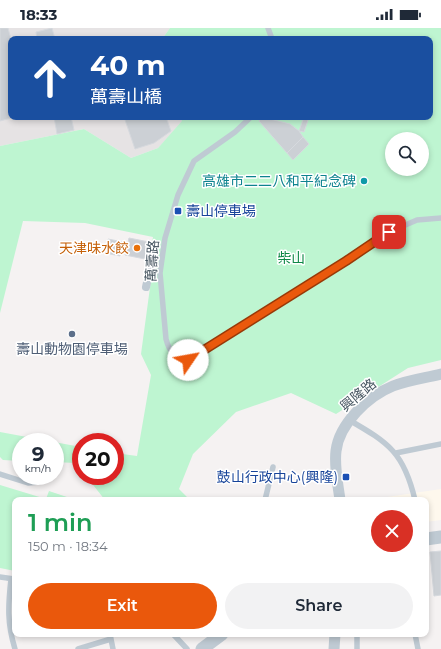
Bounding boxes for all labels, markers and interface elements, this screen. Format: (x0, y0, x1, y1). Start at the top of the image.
text: 18:33 (20, 5, 57, 24)
text: 40 m (90, 48, 166, 82)
icon: ahead (24, 52, 76, 104)
text: 萬壽山橋 (90, 86, 162, 108)
map controls (385, 132, 429, 176)
button: search (385, 132, 429, 176)
place label: 高雄市二二八和平紀念碑 (202, 172, 356, 190)
marker: 高雄市二二八和平紀念碑 (359, 176, 369, 186)
place label: 壽山停車場 (186, 202, 256, 220)
marker: 壽山停車場 (173, 206, 183, 216)
pin (372, 215, 406, 249)
icon: arrive (378, 221, 400, 243)
place label: 天津味水餃 (59, 239, 129, 257)
street label: 萬壽路 (142, 239, 162, 283)
marker: 天津味水餃 (132, 243, 142, 253)
park label: 柴山 (277, 249, 305, 267)
marker: 壽山動物園停車場 (67, 329, 77, 339)
position arrow (167, 339, 209, 381)
place label: 壽山動物園停車場 (16, 340, 128, 358)
street label: 興隆路 (336, 375, 380, 415)
speed limit sign: 20 (72, 433, 124, 485)
text: 9 (32, 442, 44, 466)
text: km/h (25, 462, 51, 475)
place label: 鼓山行政中心(興隆) (217, 468, 338, 486)
marker: 鼓山行政中心(興隆) (341, 472, 351, 482)
text: 1 min (28, 508, 92, 537)
button: close (371, 510, 413, 552)
text: 150 m · 18:34 (28, 538, 108, 554)
button: Exit (28, 583, 217, 629)
button: Share (225, 583, 413, 629)

